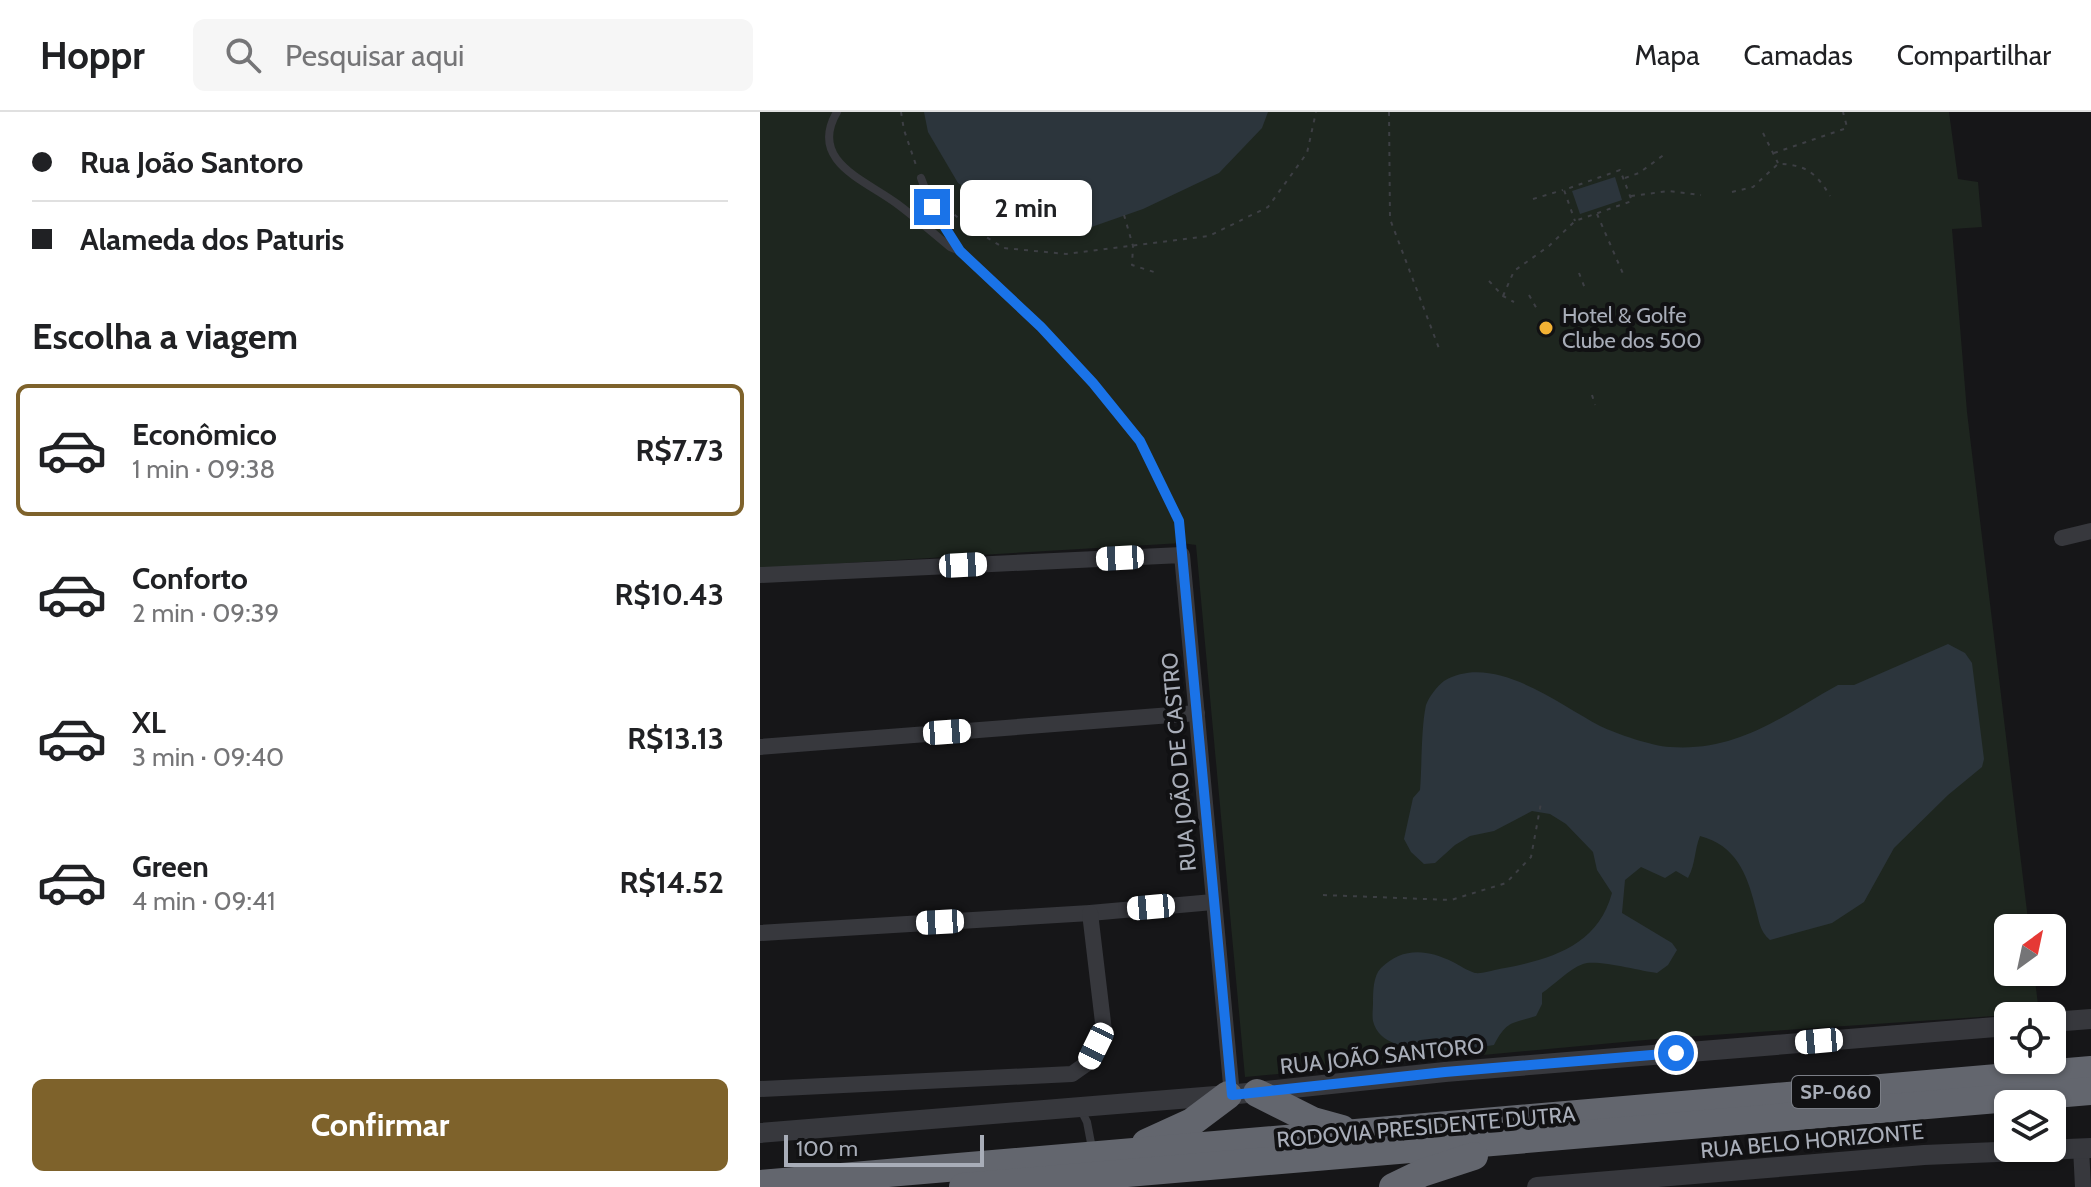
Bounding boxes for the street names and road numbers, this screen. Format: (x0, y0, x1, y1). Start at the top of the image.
street label: RUA JOÃO DE CASTRO (1156, 651, 1202, 873)
street label: RUA JOÃO SANTORO (1279, 1032, 1485, 1080)
road number: SP-060 (1792, 1076, 1880, 1108)
street label: RODOVIA PRESIDENTE DUTRA (1275, 1100, 1577, 1154)
street label: RUA BELO HORIZONTE (1699, 1118, 1925, 1164)

